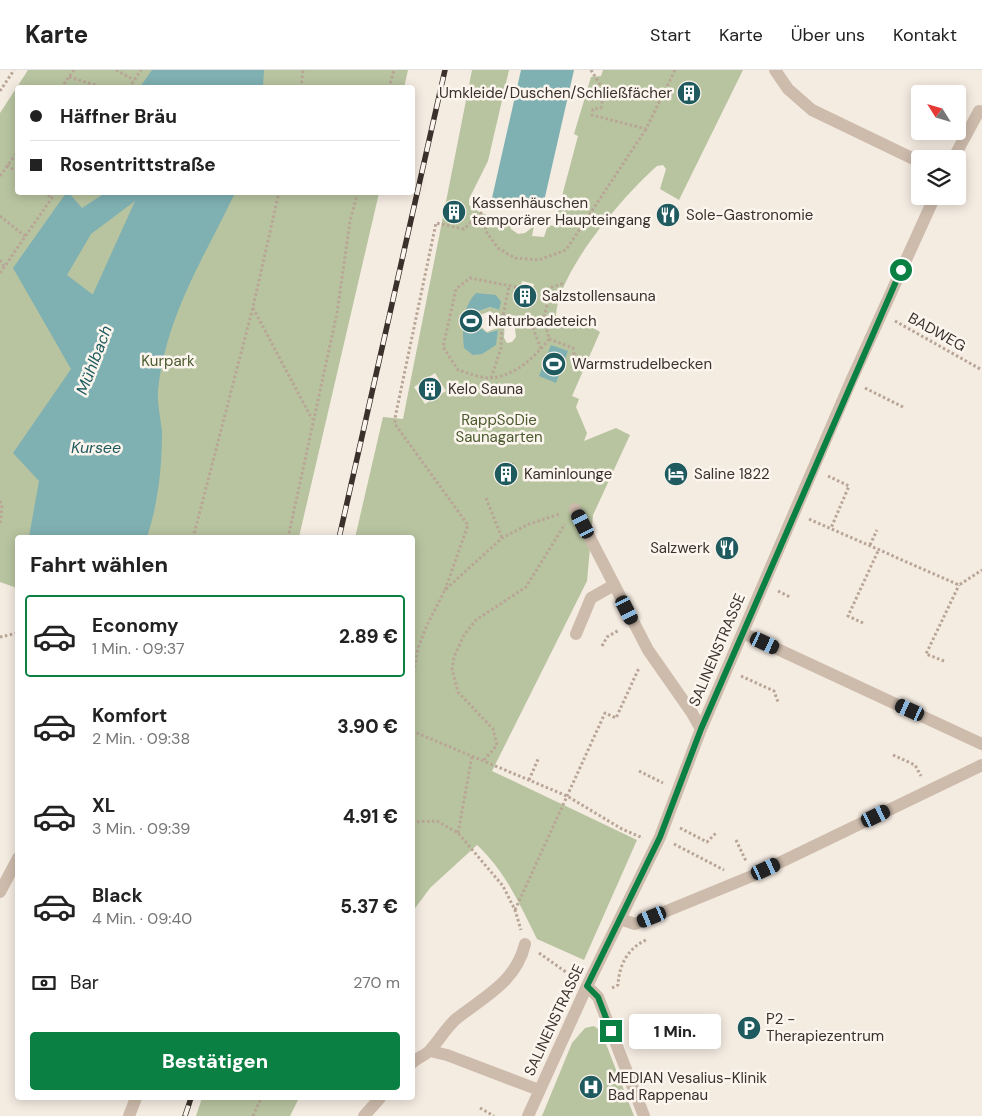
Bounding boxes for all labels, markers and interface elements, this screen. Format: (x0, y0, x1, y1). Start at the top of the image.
text: Karte (25, 19, 88, 50)
text: Start (650, 23, 691, 47)
text: Karte (719, 23, 763, 47)
text: Über uns (791, 23, 865, 47)
text: Kontakt (893, 23, 957, 47)
building icon: Umkleide/Duschen/Schließfächer (676, 80, 702, 106)
place label: Umkleide/Duschen/Schließfächer (439, 83, 672, 103)
north arrow (911, 85, 966, 140)
map controls (911, 85, 966, 205)
text: Häffner Bräu (60, 104, 177, 129)
button: layers (911, 150, 966, 205)
text: Rosentrittstraße (60, 152, 216, 177)
place label: Kassenhäuschen temporärer Haupteingang (472, 193, 651, 230)
building icon: Kassenhäuschen temporärer Haupteingang (441, 199, 467, 225)
restaurant icon: Sole-Gastronomie (655, 202, 681, 228)
place label: Sole-Gastronomie (686, 205, 813, 225)
route start (890, 259, 912, 281)
building icon: Salzstollensauna (512, 283, 538, 309)
place label: Salzstollensauna (542, 286, 656, 306)
sports icon: Naturbadeteich (458, 308, 484, 334)
street label: BADWEG (905, 308, 969, 356)
place label: Naturbadeteich (488, 311, 597, 331)
water label: Mühlbach (71, 322, 117, 398)
park label: Kurpark (141, 351, 195, 371)
sports icon: Warmstrudelbecken (541, 351, 567, 377)
place label: Warmstrudelbecken (572, 354, 712, 374)
building icon: Kelo Sauna (417, 376, 443, 402)
place label: Kelo Sauna (448, 379, 523, 399)
park label: RappSoDie Saunagarten (455, 410, 543, 447)
water label: Kursee (71, 437, 121, 458)
building icon: Kaminlounge (493, 461, 519, 487)
hotel icon: Saline 1822 (663, 461, 689, 487)
place label: Kaminlounge (524, 464, 612, 484)
place label: Saline 1822 (694, 464, 770, 484)
car (569, 507, 596, 541)
restaurant icon: Salzwerk (714, 535, 740, 561)
place label: Salzwerk (650, 538, 710, 558)
text: Fahrt wählen (30, 550, 168, 579)
street label: SALINENSTRASSE (684, 590, 750, 710)
car (613, 593, 640, 627)
text: Economy (92, 613, 179, 638)
icon: car (32, 614, 77, 659)
text: 2.89 € (339, 624, 398, 649)
car (748, 630, 781, 656)
text: 1 Min. · 09:37 (92, 638, 185, 659)
car (893, 697, 926, 723)
text: Komfort (92, 703, 167, 728)
icon: car (32, 704, 77, 749)
text: 3.90 € (337, 714, 398, 739)
text: 2 Min. · 09:38 (92, 728, 190, 749)
text: XL (92, 793, 115, 818)
icon: car (32, 794, 77, 839)
car (859, 803, 892, 829)
text: 4.91 € (343, 804, 398, 829)
text: 3 Min. · 09:39 (92, 818, 190, 839)
car (749, 856, 782, 882)
text: Black (92, 883, 143, 908)
icon: car (32, 884, 77, 929)
text: 5.37 € (340, 894, 398, 919)
car (635, 904, 668, 930)
text: 4 Min. · 09:40 (92, 908, 192, 929)
street label: SALINENSTRASSE (519, 961, 589, 1079)
icon: cash (30, 969, 58, 997)
text: Bar (70, 970, 99, 995)
text: 270 m (353, 972, 400, 993)
place label: P2 - Therapiezentrum (766, 1009, 884, 1046)
callout: 1 Min. (628, 1014, 721, 1048)
parking icon: P2 - Therapiezentrum (736, 1015, 762, 1041)
route end (600, 1020, 622, 1042)
text: 1 Min. (654, 1021, 696, 1042)
button: Bestätigen (30, 1032, 400, 1090)
place label: MEDIAN Vesalius-Klinik Bad Rappenau (608, 1068, 768, 1105)
hospital icon: MEDIAN Vesalius-Klinik Bad Rappenau (578, 1074, 604, 1100)

